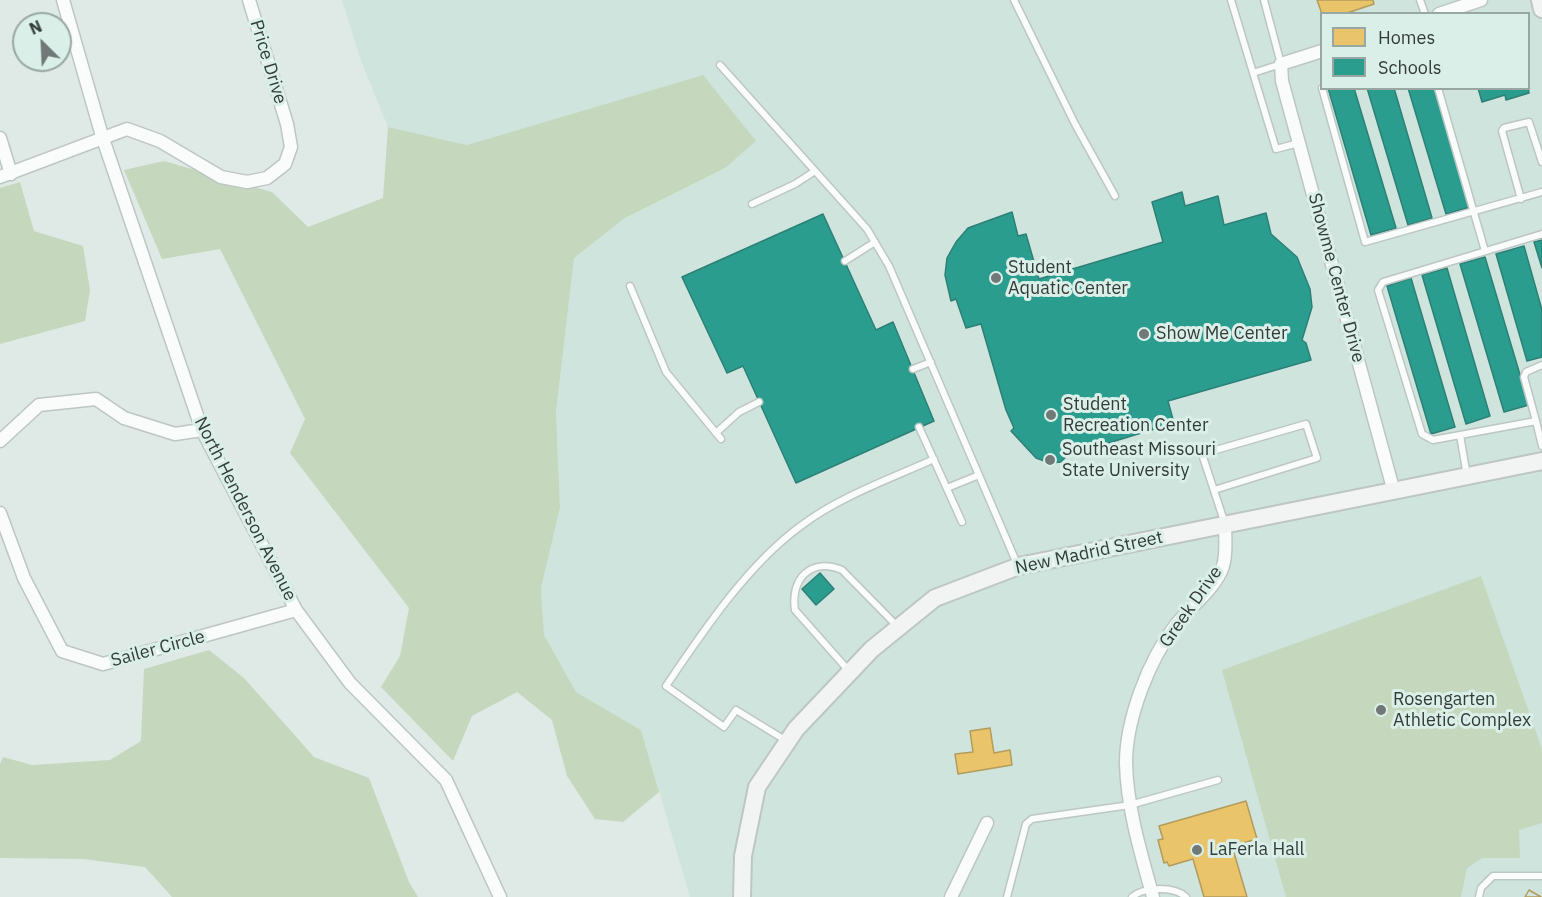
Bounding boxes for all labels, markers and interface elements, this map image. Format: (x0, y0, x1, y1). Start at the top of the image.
north arrow (12, 12, 72, 72)
legend (1320, 12, 1530, 90)
text: N (26, 16, 45, 39)
street label: Price Drive (245, 17, 291, 107)
text: Homes (1378, 26, 1435, 49)
text: Schools (1378, 56, 1442, 79)
street label: Showme Center Drive (1303, 191, 1369, 365)
place label: Student Aquatic Center (1008, 257, 1128, 300)
marker: Student Aquatic Center (989, 271, 1003, 285)
place label: Show Me Center (1156, 323, 1288, 345)
marker: Show Me Center (1137, 327, 1151, 341)
place label: Student Recreation Center (1063, 394, 1209, 436)
marker: Student Recreation Center (1044, 408, 1058, 422)
street label: North Henderson Avenue (189, 413, 301, 605)
place label: Southeast Missouri State University (1062, 439, 1216, 482)
marker: Southeast Missouri State University (1043, 453, 1057, 467)
street label: New Madrid Street (1013, 527, 1165, 579)
street label: Greek Drive (1155, 562, 1227, 652)
street label: Sailer Circle (109, 626, 207, 672)
place label: Rosengarten Athletic Complex (1393, 689, 1531, 732)
marker: Rosengarten Athletic Complex (1374, 703, 1388, 717)
place label: LaFerla Hall (1209, 839, 1305, 861)
marker: LaFerla Hall (1190, 843, 1204, 857)

